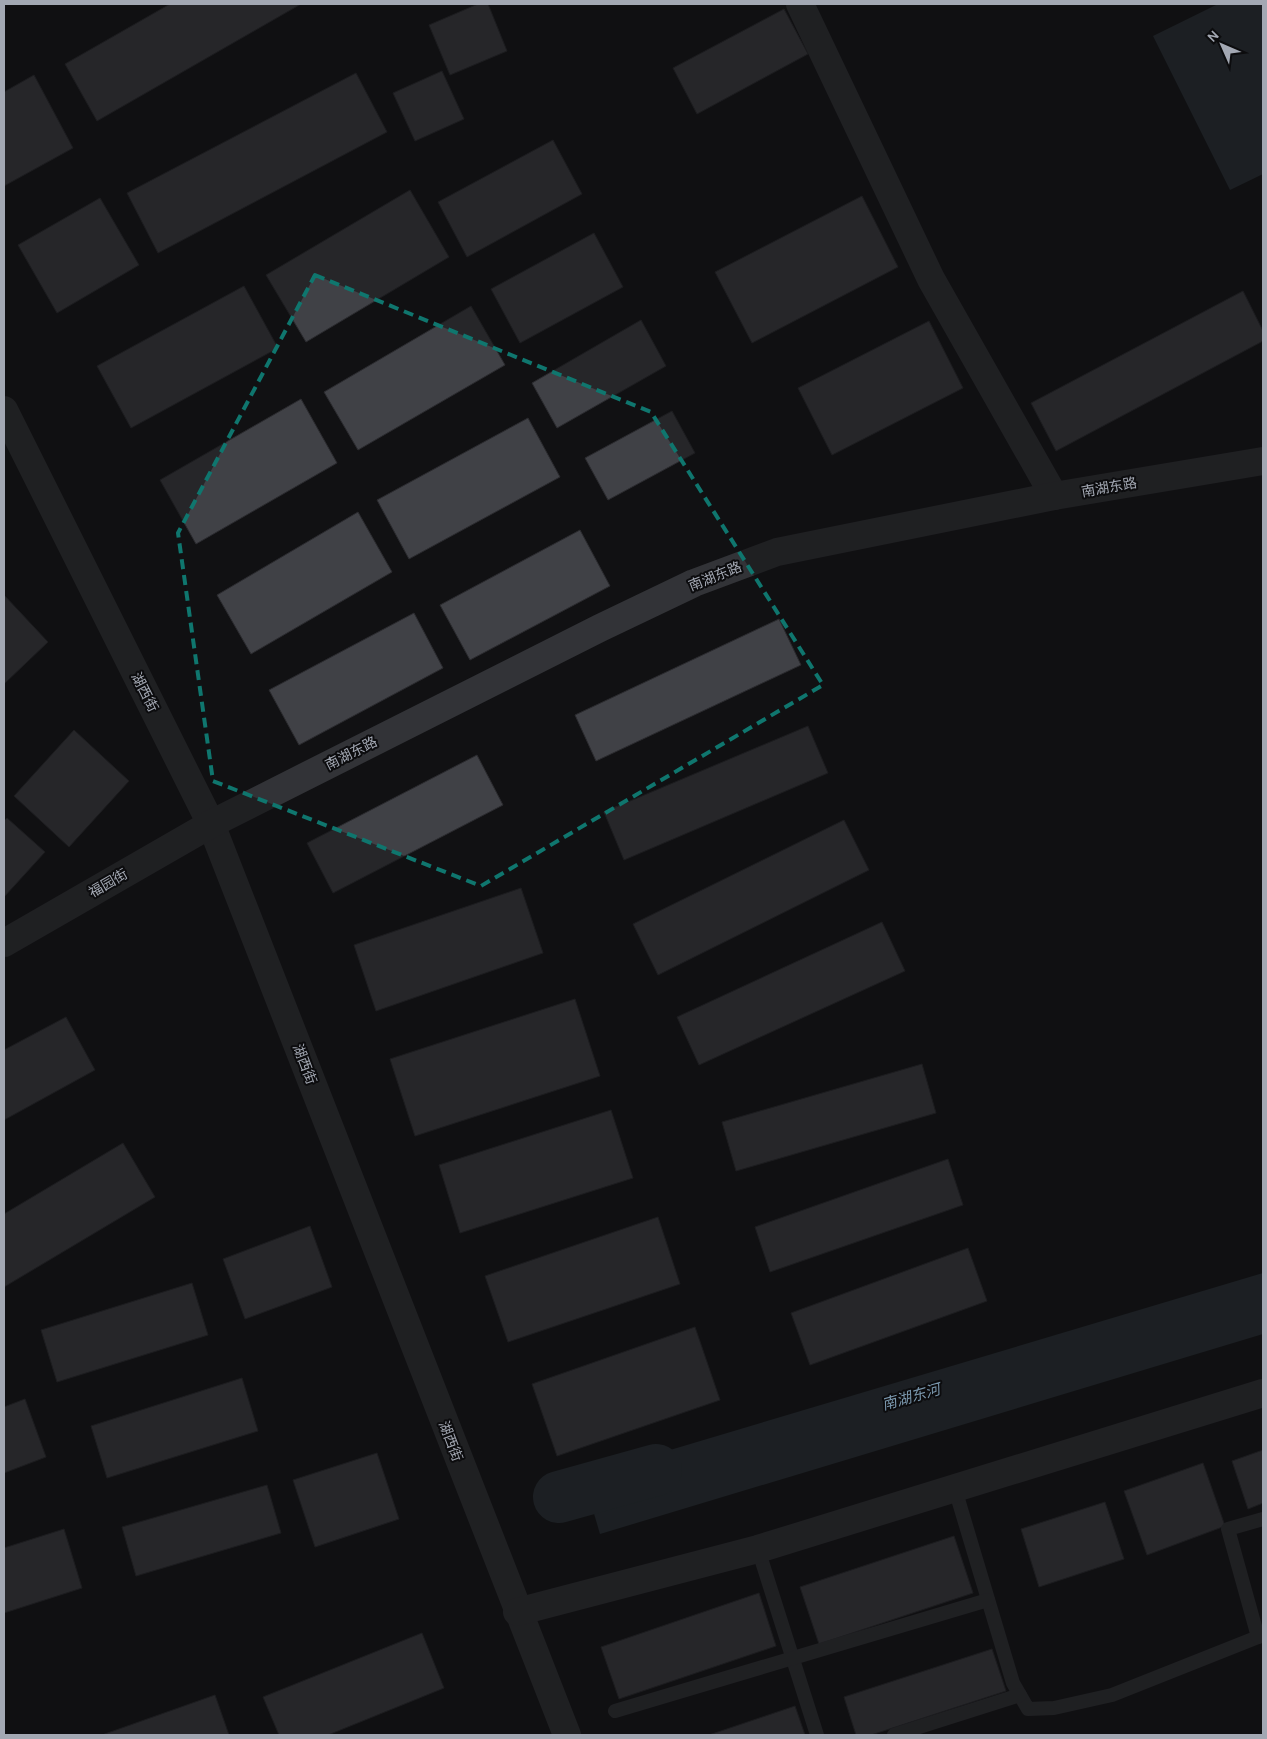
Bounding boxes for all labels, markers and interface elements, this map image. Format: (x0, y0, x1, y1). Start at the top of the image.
north arrow (1197, 20, 1247, 70)
text: N (1204, 27, 1223, 46)
street label: 南湖东路 (1080, 474, 1138, 501)
street label: 南湖东路 (686, 558, 744, 595)
street label: 湖西街 (127, 670, 162, 715)
street label: 南湖东路 (322, 733, 380, 774)
street label: 福园街 (86, 866, 131, 901)
street label: 湖西街 (289, 1042, 320, 1087)
water label: 南湖东河 (880, 1379, 945, 1414)
street label: 湖西街 (435, 1419, 466, 1464)

